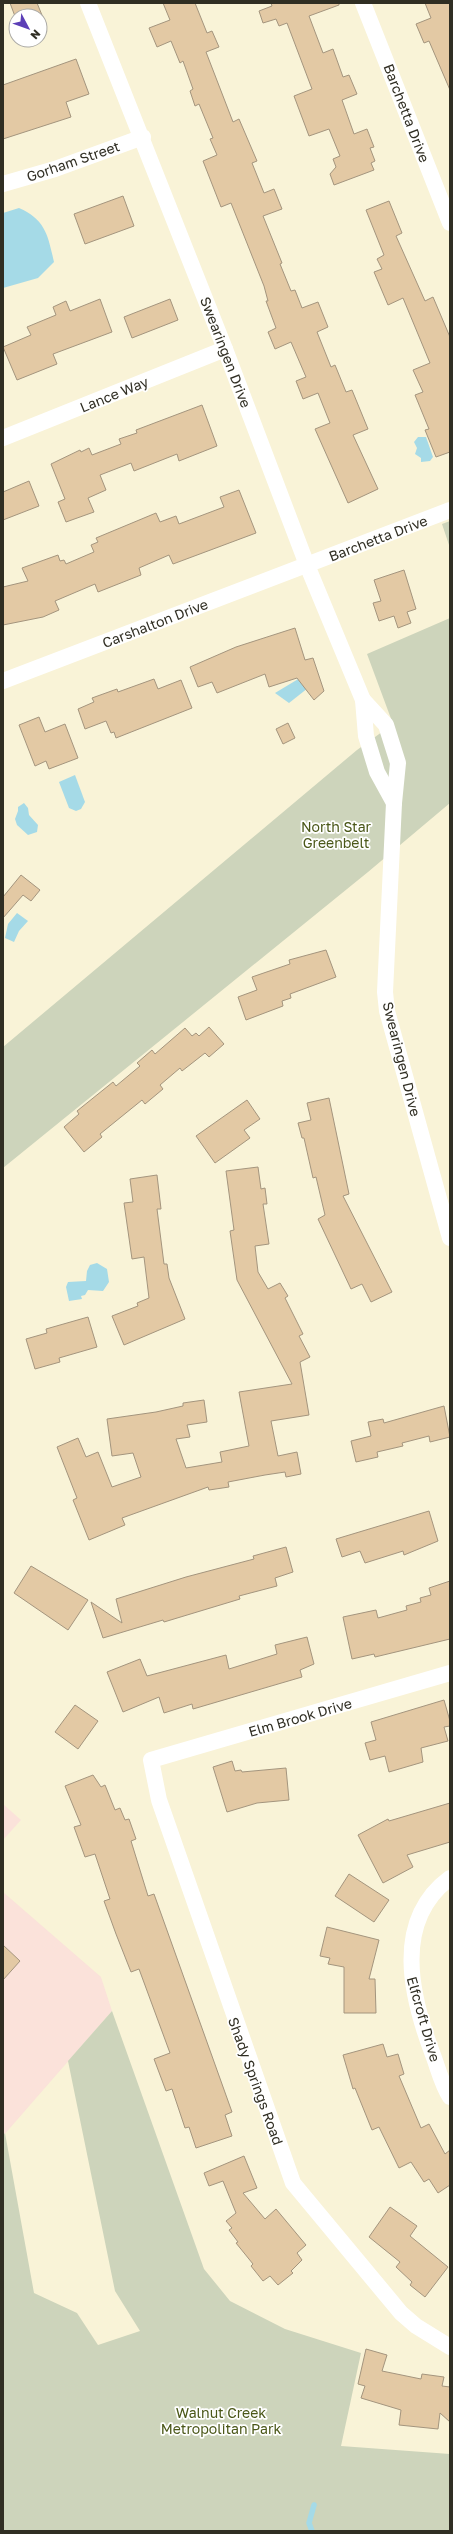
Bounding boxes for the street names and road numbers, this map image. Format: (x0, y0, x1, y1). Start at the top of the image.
street label: Barchetta Drive (380, 61, 434, 165)
street label: Gorham Street (24, 137, 122, 185)
street label: Swearingen Drive (197, 294, 255, 410)
street label: Lance Way (77, 373, 151, 415)
street label: Barchetta Drive (326, 511, 430, 565)
street label: Carshalton Drive (100, 595, 210, 651)
street label: Swearingen Drive (380, 1000, 424, 1118)
street label: Elm Brook Drive (246, 1694, 354, 1740)
street label: Elfcroft Drive (404, 1974, 444, 2064)
street label: Shady Springs Road (225, 2015, 287, 2147)

